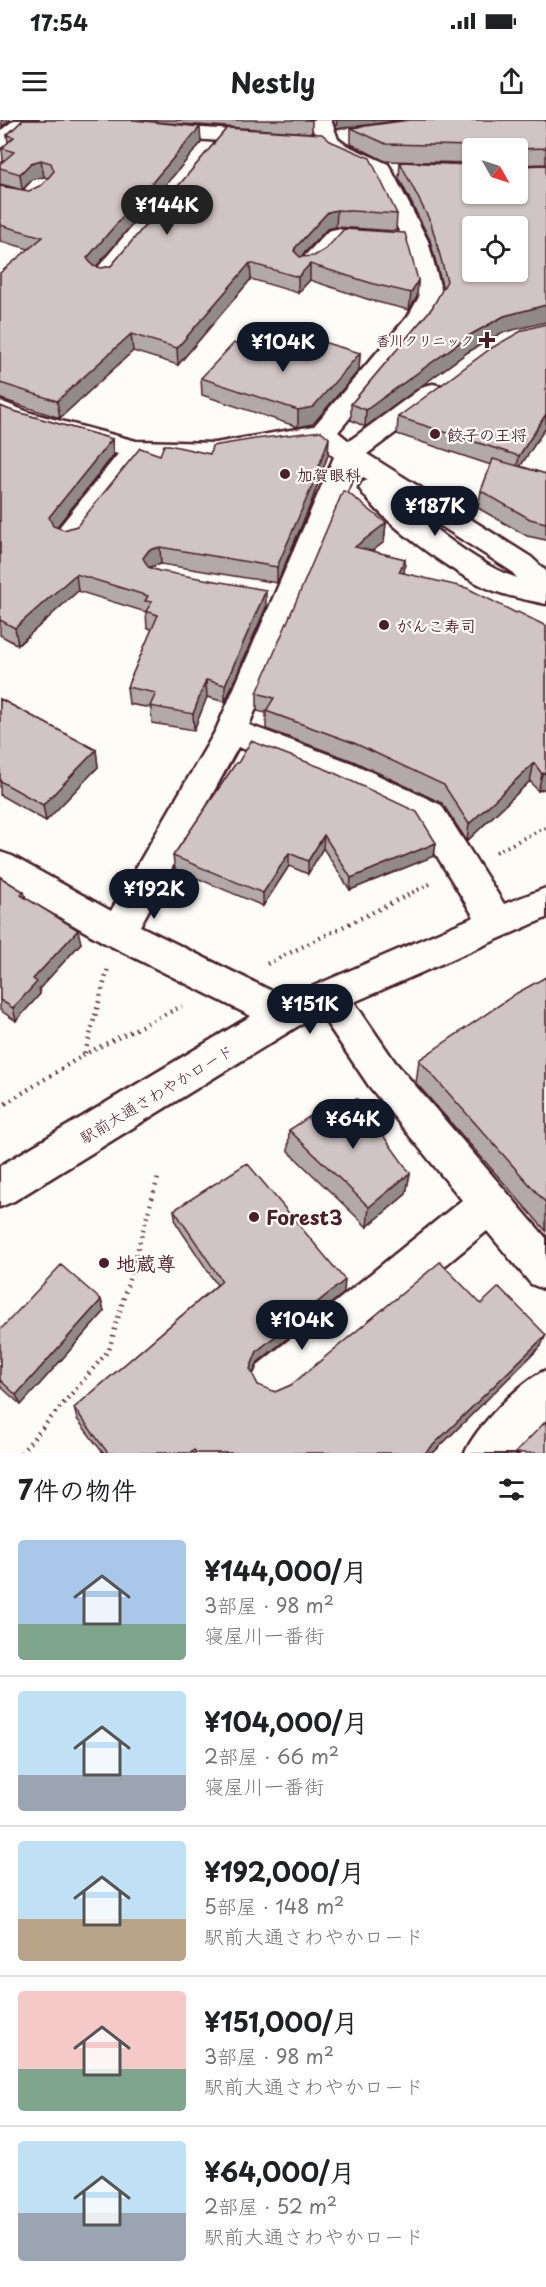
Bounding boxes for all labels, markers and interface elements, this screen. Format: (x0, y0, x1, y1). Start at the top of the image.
text: 17:54 (30, 5, 88, 38)
text: Nestly (230, 61, 316, 102)
icon: menu (18, 65, 51, 98)
icon: share (495, 65, 528, 98)
north arrow (462, 138, 528, 204)
map controls (462, 138, 528, 282)
pin: ¥144K (125, 185, 209, 236)
text: ¥144K (135, 189, 199, 219)
button: locate (462, 216, 528, 282)
pin: ¥104K (241, 322, 325, 373)
text: ¥104K (251, 326, 315, 356)
place label: 香川クリニック (376, 330, 474, 351)
marker: 香川クリニック (478, 331, 496, 349)
place label: 餃子の王将 (447, 422, 527, 446)
marker: 餃子の王将 (428, 427, 442, 441)
place label: 加賀眼科 (297, 462, 361, 486)
marker: 加賀眼科 (278, 467, 292, 481)
pin: ¥187K (393, 486, 477, 537)
text: ¥187K (405, 490, 465, 520)
place label: がんこ寿司 (396, 613, 476, 637)
marker: がんこ寿司 (377, 618, 391, 632)
pin: ¥192K (112, 869, 196, 920)
text: ¥192K (123, 873, 185, 903)
pin: ¥151K (268, 984, 352, 1035)
text: ¥151K (281, 988, 339, 1018)
street label: 駅前大通さわやかロード (74, 1037, 238, 1149)
pin: ¥64K (317, 1099, 389, 1150)
text: ¥64K (326, 1103, 380, 1133)
place label: Forest3 (266, 1202, 343, 1232)
marker: Forest3 (247, 1210, 261, 1224)
place label: 地蔵尊 (116, 1248, 176, 1278)
marker: 地蔵尊 (97, 1256, 111, 1270)
pin: ¥104K (260, 1300, 344, 1351)
text: ¥104K (270, 1304, 334, 1334)
text: 7件の物件 (18, 1470, 137, 1509)
icon: filters (495, 1473, 528, 1506)
text: ¥144,000/月 (204, 1551, 368, 1590)
icon: home (66, 1564, 138, 1636)
text: 3部屋 · 98 m² (204, 1590, 334, 1620)
text: 寝屋川一番街 (204, 1620, 324, 1650)
text: ¥104,000/月 (204, 1702, 368, 1741)
icon: home (66, 1715, 138, 1787)
text: 2部屋 · 66 m² (204, 1741, 339, 1771)
text: 寝屋川一番街 (204, 1771, 324, 1801)
text: ¥192,000/月 (204, 1852, 365, 1891)
icon: home (66, 1865, 138, 1937)
text: 5部屋 · 148 m² (204, 1891, 344, 1921)
text: 駅前大通さわやかロード (204, 1921, 424, 1951)
text: ¥151,000/月 (204, 2002, 359, 2041)
icon: home (66, 2015, 138, 2087)
text: 3部屋 · 98 m² (204, 2041, 334, 2071)
text: 駅前大通さわやかロード (204, 2071, 424, 2101)
text: ¥64,000/月 (204, 2152, 356, 2191)
icon: home (66, 2165, 138, 2237)
text: 2部屋 · 52 m² (204, 2191, 337, 2221)
text: 駅前大通さわやかロード (204, 2221, 424, 2251)

